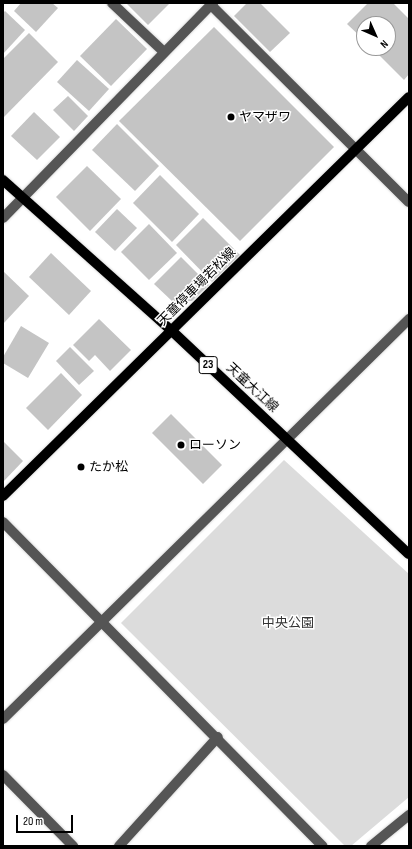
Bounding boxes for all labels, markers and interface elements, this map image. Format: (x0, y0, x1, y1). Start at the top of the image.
north arrow (356, 16, 396, 56)
text: N (377, 37, 391, 51)
place label: ヤマザワ (239, 109, 291, 125)
marker: ヤマザワ (226, 112, 236, 122)
street label: 天童停車場若松線 (155, 245, 239, 329)
road number: 23 (198, 355, 218, 375)
street label: 天童大江線 (223, 360, 281, 416)
place label: ローソン (189, 437, 241, 453)
marker: ローソン (176, 440, 186, 450)
place label: たか松 (89, 459, 128, 475)
marker: たか松 (76, 462, 86, 472)
park label: 中央公園 (262, 615, 314, 631)
scale bar (18, 807, 75, 833)
text: 20 m (23, 814, 43, 829)

